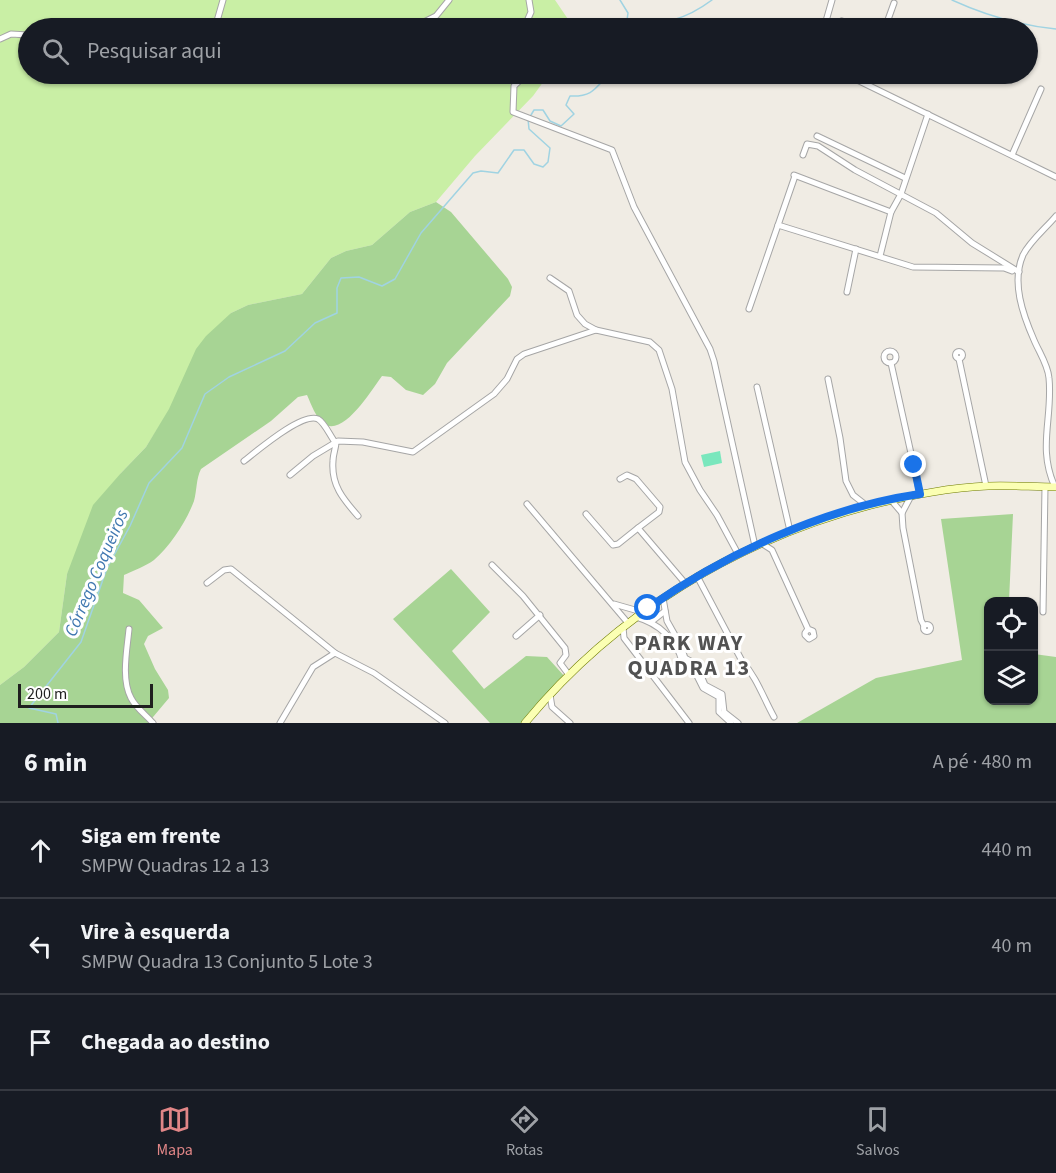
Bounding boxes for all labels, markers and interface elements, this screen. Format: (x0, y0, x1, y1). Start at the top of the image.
search box (18, 18, 1038, 84)
icon: search (39, 35, 72, 68)
text: Pesquisar aqui (87, 35, 222, 67)
route end (900, 451, 926, 477)
water label: Córrego Coqueiros (58, 506, 135, 641)
route start (634, 594, 660, 620)
map controls (984, 597, 1038, 705)
button: locate (984, 597, 1038, 651)
district label: PARK WAY QUADRA 13 (627, 627, 751, 684)
button: layers (984, 651, 1038, 705)
scale bar (18, 681, 153, 708)
text: 200 m (27, 683, 67, 705)
text: 6 min (24, 744, 87, 781)
text: A pé · 480 m (933, 748, 1032, 776)
text: Siga em frente (81, 820, 221, 852)
icon: ahead (24, 834, 57, 867)
text: 440 m (982, 836, 1032, 864)
text: SMPW Quadras 12 a 13 (81, 852, 269, 880)
text: Vire à esquerda (81, 916, 230, 948)
icon: left (24, 930, 57, 963)
text: 40 m (992, 932, 1032, 960)
text: SMPW Quadra 13 Conjunto 5 Lote 3 (81, 948, 373, 976)
icon: arrive (24, 1026, 57, 1059)
text: Chegada ao destino (81, 1026, 270, 1058)
tab: Mapa (156, 1103, 193, 1161)
tab: Rotas (506, 1103, 543, 1161)
tab: Salvos (856, 1103, 899, 1161)

